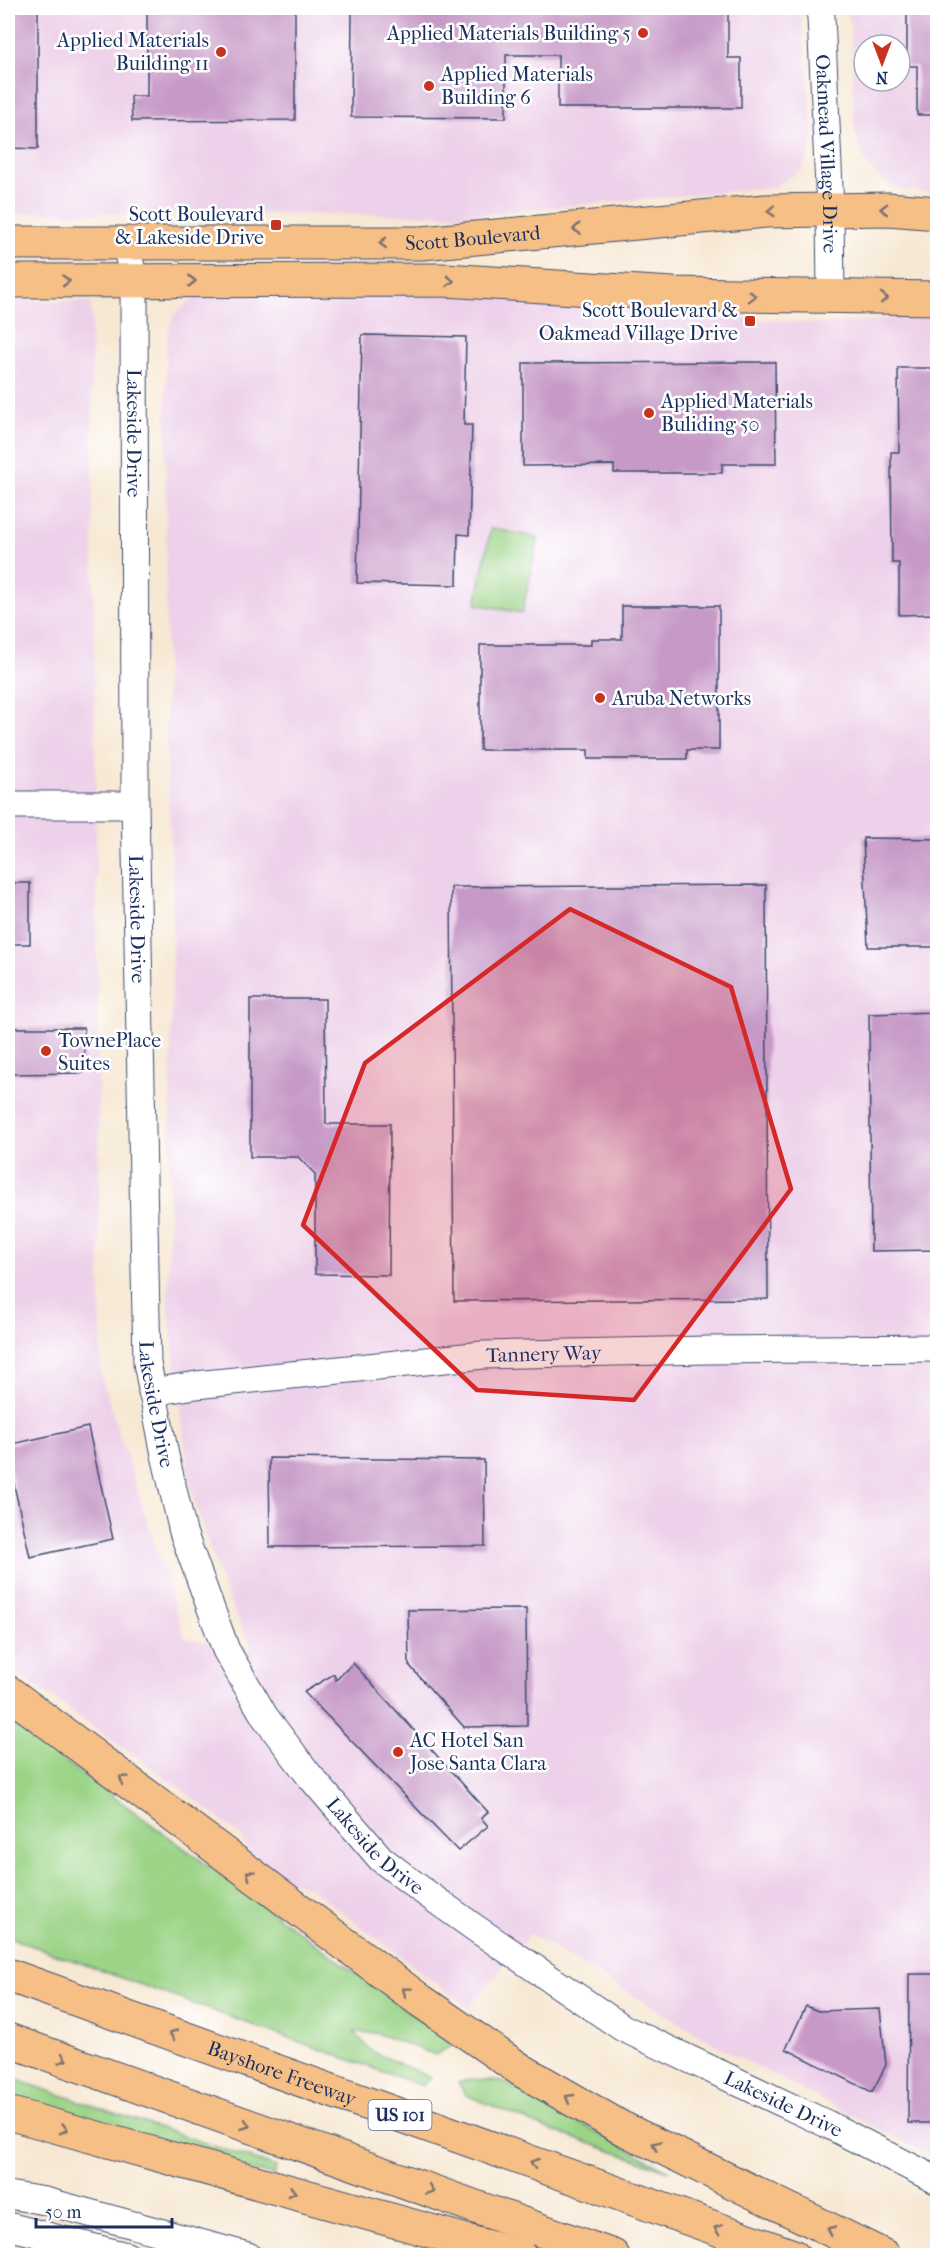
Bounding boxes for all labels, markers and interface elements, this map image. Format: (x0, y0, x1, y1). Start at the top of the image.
place label: Applied Materials Building 5 (386, 22, 631, 45)
marker: Applied Materials Building 5 (636, 26, 650, 40)
place label: Applied Materials Building 11 (56, 29, 209, 75)
north arrow (852, 33, 912, 93)
marker: Applied Materials Building 11 (214, 45, 228, 59)
street label: Oakmead Village Drive (811, 54, 841, 253)
place label: Applied Materials Building 6 (440, 63, 593, 109)
text: N (875, 68, 888, 87)
marker: Applied Materials Building 6 (422, 79, 436, 93)
place label: Scott Boulevard & Lakeside Drive (115, 203, 265, 249)
one-way arrow (879, 203, 888, 216)
one-way arrow (767, 204, 776, 217)
marker: Scott Boulevard & Lakeside Drive (269, 218, 283, 232)
street label: Scott Boulevard (405, 221, 542, 255)
one-way arrow (573, 222, 582, 235)
one-way arrow (378, 237, 387, 249)
one-way arrow (446, 274, 455, 287)
one-way arrow (61, 275, 70, 287)
one-way arrow (188, 275, 197, 287)
one-way arrow (748, 290, 757, 302)
one-way arrow (880, 292, 889, 304)
place label: Scott Boulevard & Oakmead Village Drive (539, 299, 738, 345)
marker: Scott Boulevard & Oakmead Village Drive (743, 314, 757, 328)
street label: Lakeside Drive (122, 369, 145, 497)
place label: Applied Materials Buliding 50 (660, 390, 813, 436)
marker: Applied Materials Buliding 50 (642, 406, 656, 420)
place label: Aruba Networks (611, 687, 751, 710)
marker: Aruba Networks (593, 691, 607, 705)
street label: Lakeside Drive (124, 855, 150, 984)
place label: TownePlace Suites (58, 1029, 161, 1075)
marker: TownePlace Suites (39, 1044, 53, 1058)
street label: Lakeside Drive (135, 1341, 179, 1470)
street label: Tannery Way (486, 1341, 603, 1367)
place label: AC Hotel San Jose Santa Clara (408, 1729, 547, 1775)
marker: AC Hotel San Jose Santa Clara (391, 1745, 405, 1759)
one-way arrow (118, 1775, 129, 1786)
street label: Lakeside Drive (321, 1793, 428, 1899)
one-way arrow (246, 1870, 257, 1881)
one-way arrow (402, 1987, 413, 1998)
one-way arrow (168, 2029, 179, 2042)
street label: Bayshore Freeway (204, 2036, 361, 2111)
one-way arrow (57, 2052, 67, 2065)
street label: Lakeside Drive (720, 2066, 846, 2142)
one-way arrow (565, 2094, 575, 2105)
road number: US 101 (368, 2100, 432, 2130)
one-way arrow (240, 2117, 251, 2130)
one-way arrow (58, 2122, 69, 2134)
one-way arrow (651, 2140, 662, 2152)
one-way arrow (529, 2158, 540, 2171)
one-way arrow (424, 2183, 435, 2196)
one-way arrow (287, 2185, 297, 2197)
scale bar (36, 2191, 172, 2229)
text: 50 m (45, 2202, 82, 2223)
one-way arrow (713, 2223, 724, 2236)
one-way arrow (826, 2226, 837, 2237)

